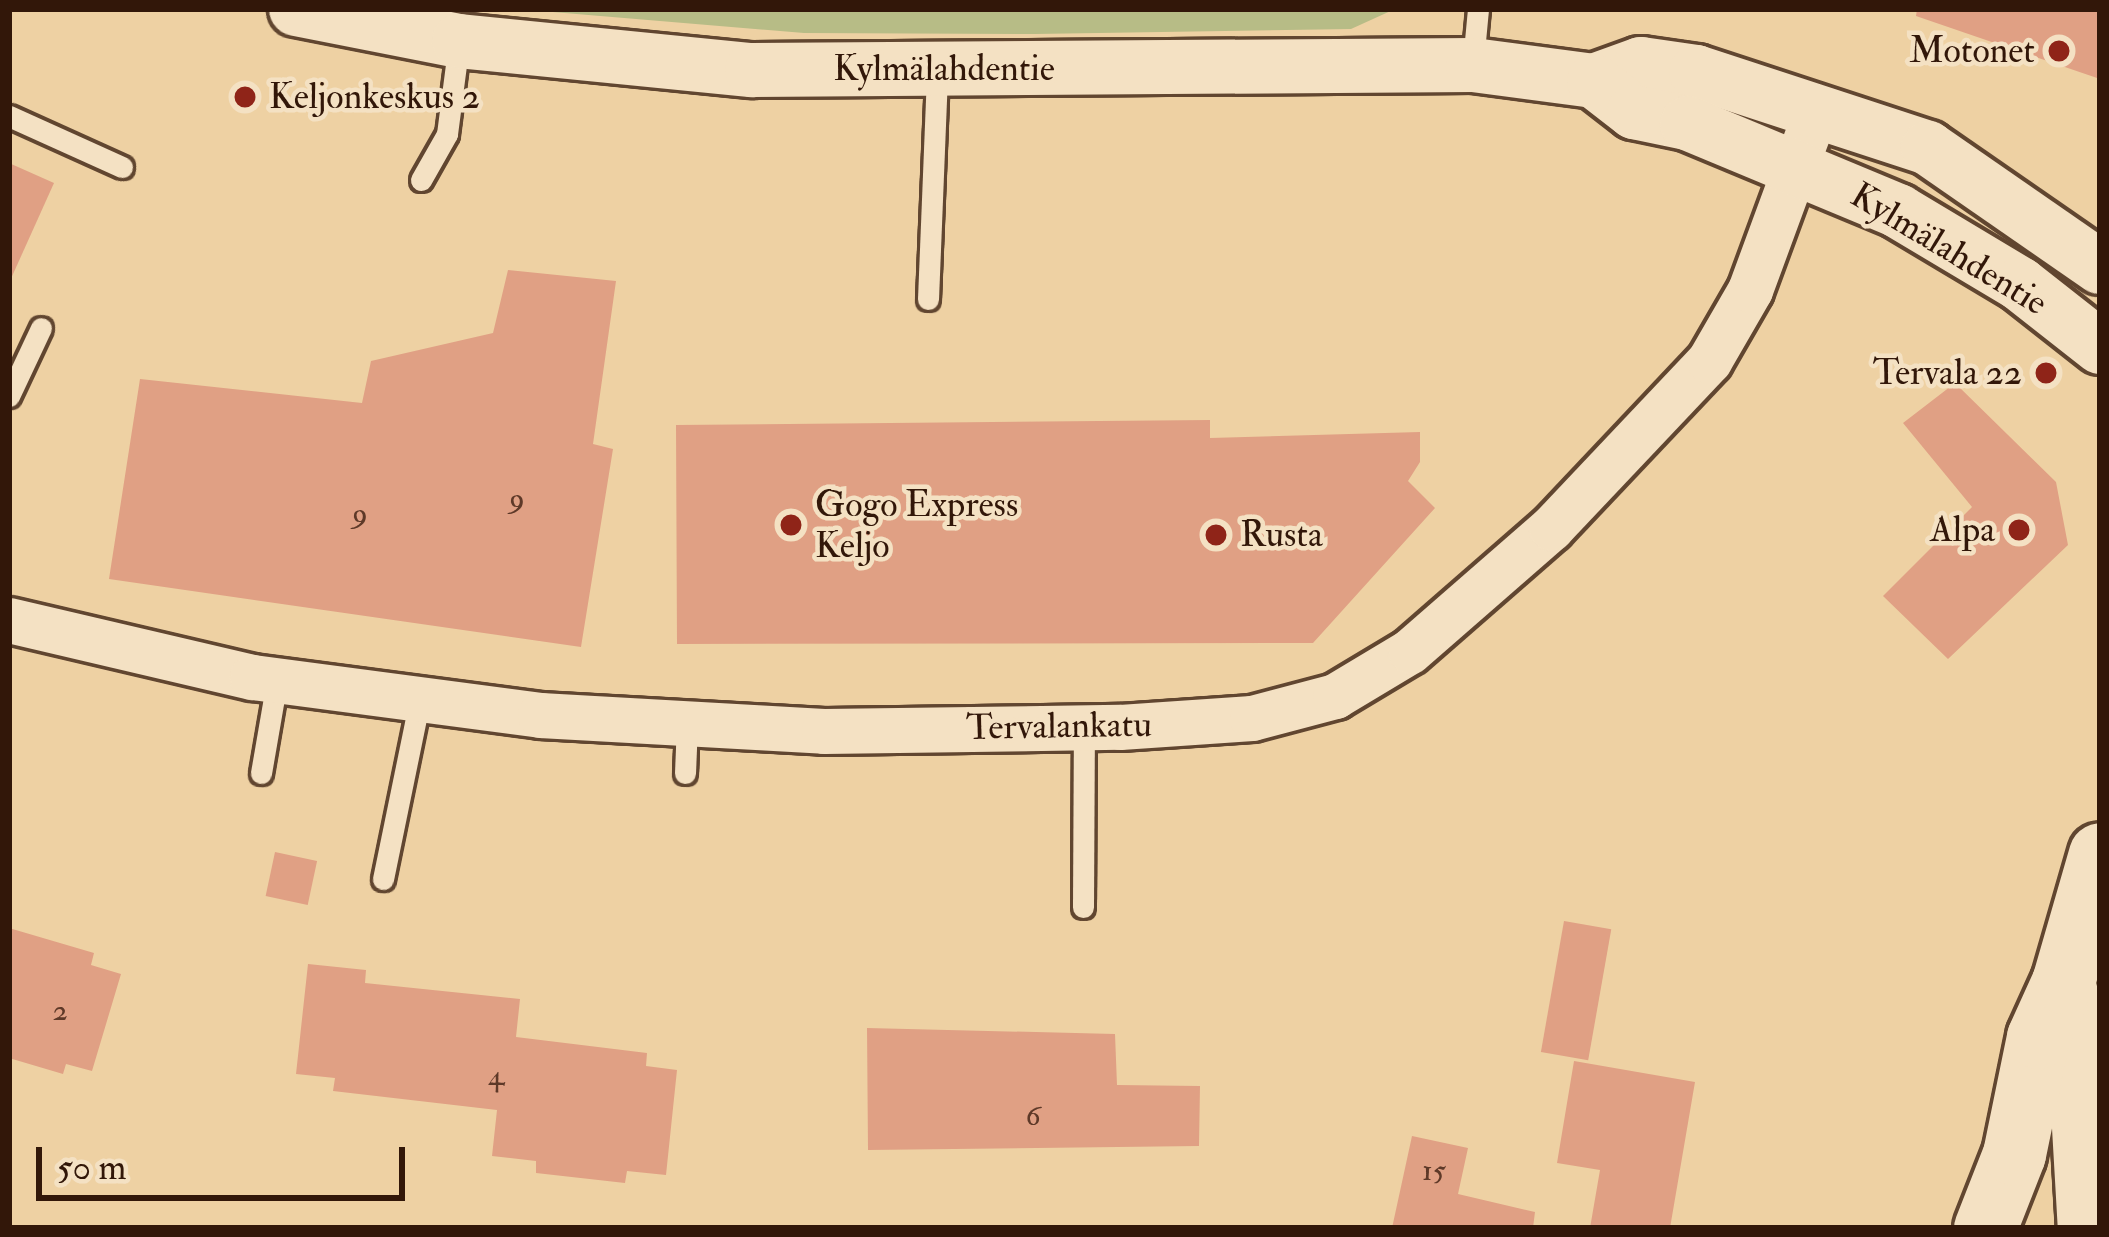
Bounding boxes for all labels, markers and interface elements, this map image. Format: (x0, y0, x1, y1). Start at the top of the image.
place label: Motonet (1909, 29, 2035, 73)
marker: Motonet (2046, 38, 2072, 64)
street label: Kylmälahdentie (833, 47, 1055, 91)
place label: Keljonkeskus 2 (269, 75, 480, 119)
marker: Keljonkeskus 2 (232, 84, 258, 110)
street label: Kylmälahdentie (1843, 173, 2055, 325)
place label: Tervala 22 (1873, 351, 2022, 395)
marker: Tervala 22 (2033, 360, 2059, 386)
house number: 9 (509, 481, 525, 517)
place label: Gogo Express Keljo (815, 482, 1018, 567)
house number: 9 (352, 496, 368, 532)
place label: Alpa (1930, 508, 1995, 552)
marker: Gogo Express Keljo (778, 512, 804, 538)
place label: Rusta (1240, 513, 1323, 557)
marker: Alpa (2006, 517, 2032, 543)
marker: Rusta (1203, 522, 1229, 548)
street label: Tervalankatu (966, 703, 1152, 749)
house number: 2 (52, 993, 68, 1029)
house number: 4 (488, 1058, 504, 1094)
house number: 6 (1025, 1098, 1041, 1134)
scale bar (42, 1123, 411, 1197)
text: 50 m (57, 1145, 126, 1190)
house number: 15 (1422, 1153, 1446, 1189)

